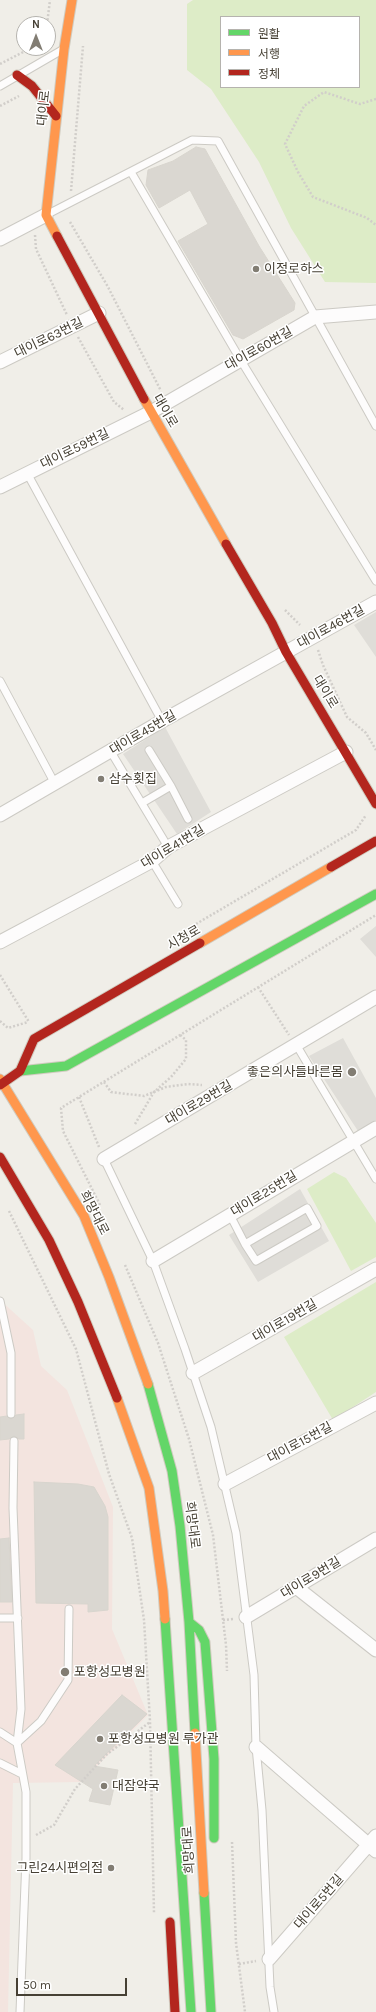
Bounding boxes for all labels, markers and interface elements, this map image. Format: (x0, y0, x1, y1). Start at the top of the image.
north arrow (16, 16, 56, 56)
legend (220, 16, 360, 88)
text: N (32, 18, 40, 31)
text: 원활 (258, 27, 280, 41)
text: 서행 (258, 47, 280, 61)
text: 정체 (258, 67, 280, 81)
street label: 대이로 (34, 89, 54, 127)
place label: 이정로하스 (264, 261, 324, 277)
marker: 이정로하스 (251, 264, 261, 274)
street label: 대이로63번길 (12, 315, 86, 361)
street label: 대이로60번길 (222, 324, 296, 374)
street label: 대이로 (149, 392, 181, 430)
street label: 대이로59번길 (38, 426, 112, 472)
street label: 대이로46번길 (295, 602, 367, 652)
street label: 대이로 (309, 673, 341, 711)
street label: 대이로45번길 (107, 708, 179, 758)
place label: 삼수횟집 (109, 771, 157, 787)
marker: 삼수횟집 (96, 774, 106, 784)
street label: 대이로41번길 (138, 822, 208, 872)
street label: 시청로 (165, 922, 203, 954)
place label: 좋은의사들바른몸 (247, 1064, 343, 1080)
marker: 좋은의사들바른몸 (346, 1066, 358, 1078)
street label: 대이로29번길 (163, 1078, 235, 1128)
street label: 대이로25번길 (228, 1168, 300, 1220)
street label: 희망대로 (76, 1188, 112, 1238)
street label: 대이로19번길 (250, 1296, 320, 1346)
street label: 대이로15번길 (265, 1419, 335, 1467)
street label: 희망대로 (181, 1500, 203, 1550)
street label: 대이로9번길 (278, 1554, 344, 1602)
place label: 포항성모병원 (74, 1664, 146, 1680)
marker: 포항성모병원 (59, 1666, 71, 1678)
place label: 포항성모병원 루가관 (108, 1731, 219, 1747)
marker: 포항성모병원 루가관 (95, 1734, 105, 1744)
place label: 대잠약국 (112, 1778, 160, 1794)
marker: 대잠약국 (99, 1781, 109, 1791)
street label: 희망대로 (180, 1826, 198, 1874)
place label: 그린24시편의점 (16, 1860, 103, 1876)
marker: 그린24시편의점 (106, 1863, 116, 1873)
street label: 대이로5번길 (291, 1872, 347, 1932)
scale bar (18, 1970, 129, 1996)
text: 50 m (23, 1978, 51, 1992)

